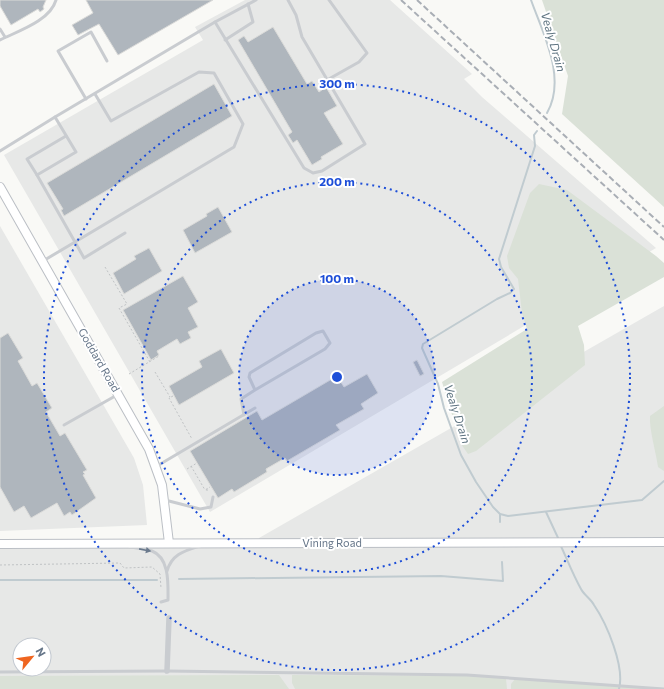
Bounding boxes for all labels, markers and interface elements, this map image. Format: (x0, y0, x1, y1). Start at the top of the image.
water label: Vealy Drain (539, 10, 569, 73)
text: 300 m (319, 76, 355, 90)
text: 200 m (319, 174, 355, 188)
text: 100 m (320, 271, 354, 285)
street label: Goddard Road (76, 326, 123, 394)
centre of rings (330, 370, 344, 384)
water label: Vealy Drain (442, 382, 474, 445)
street label: Vining Road (302, 536, 362, 549)
one-way arrow (139, 547, 151, 553)
north arrow (12, 637, 52, 677)
text: N (33, 645, 49, 659)

